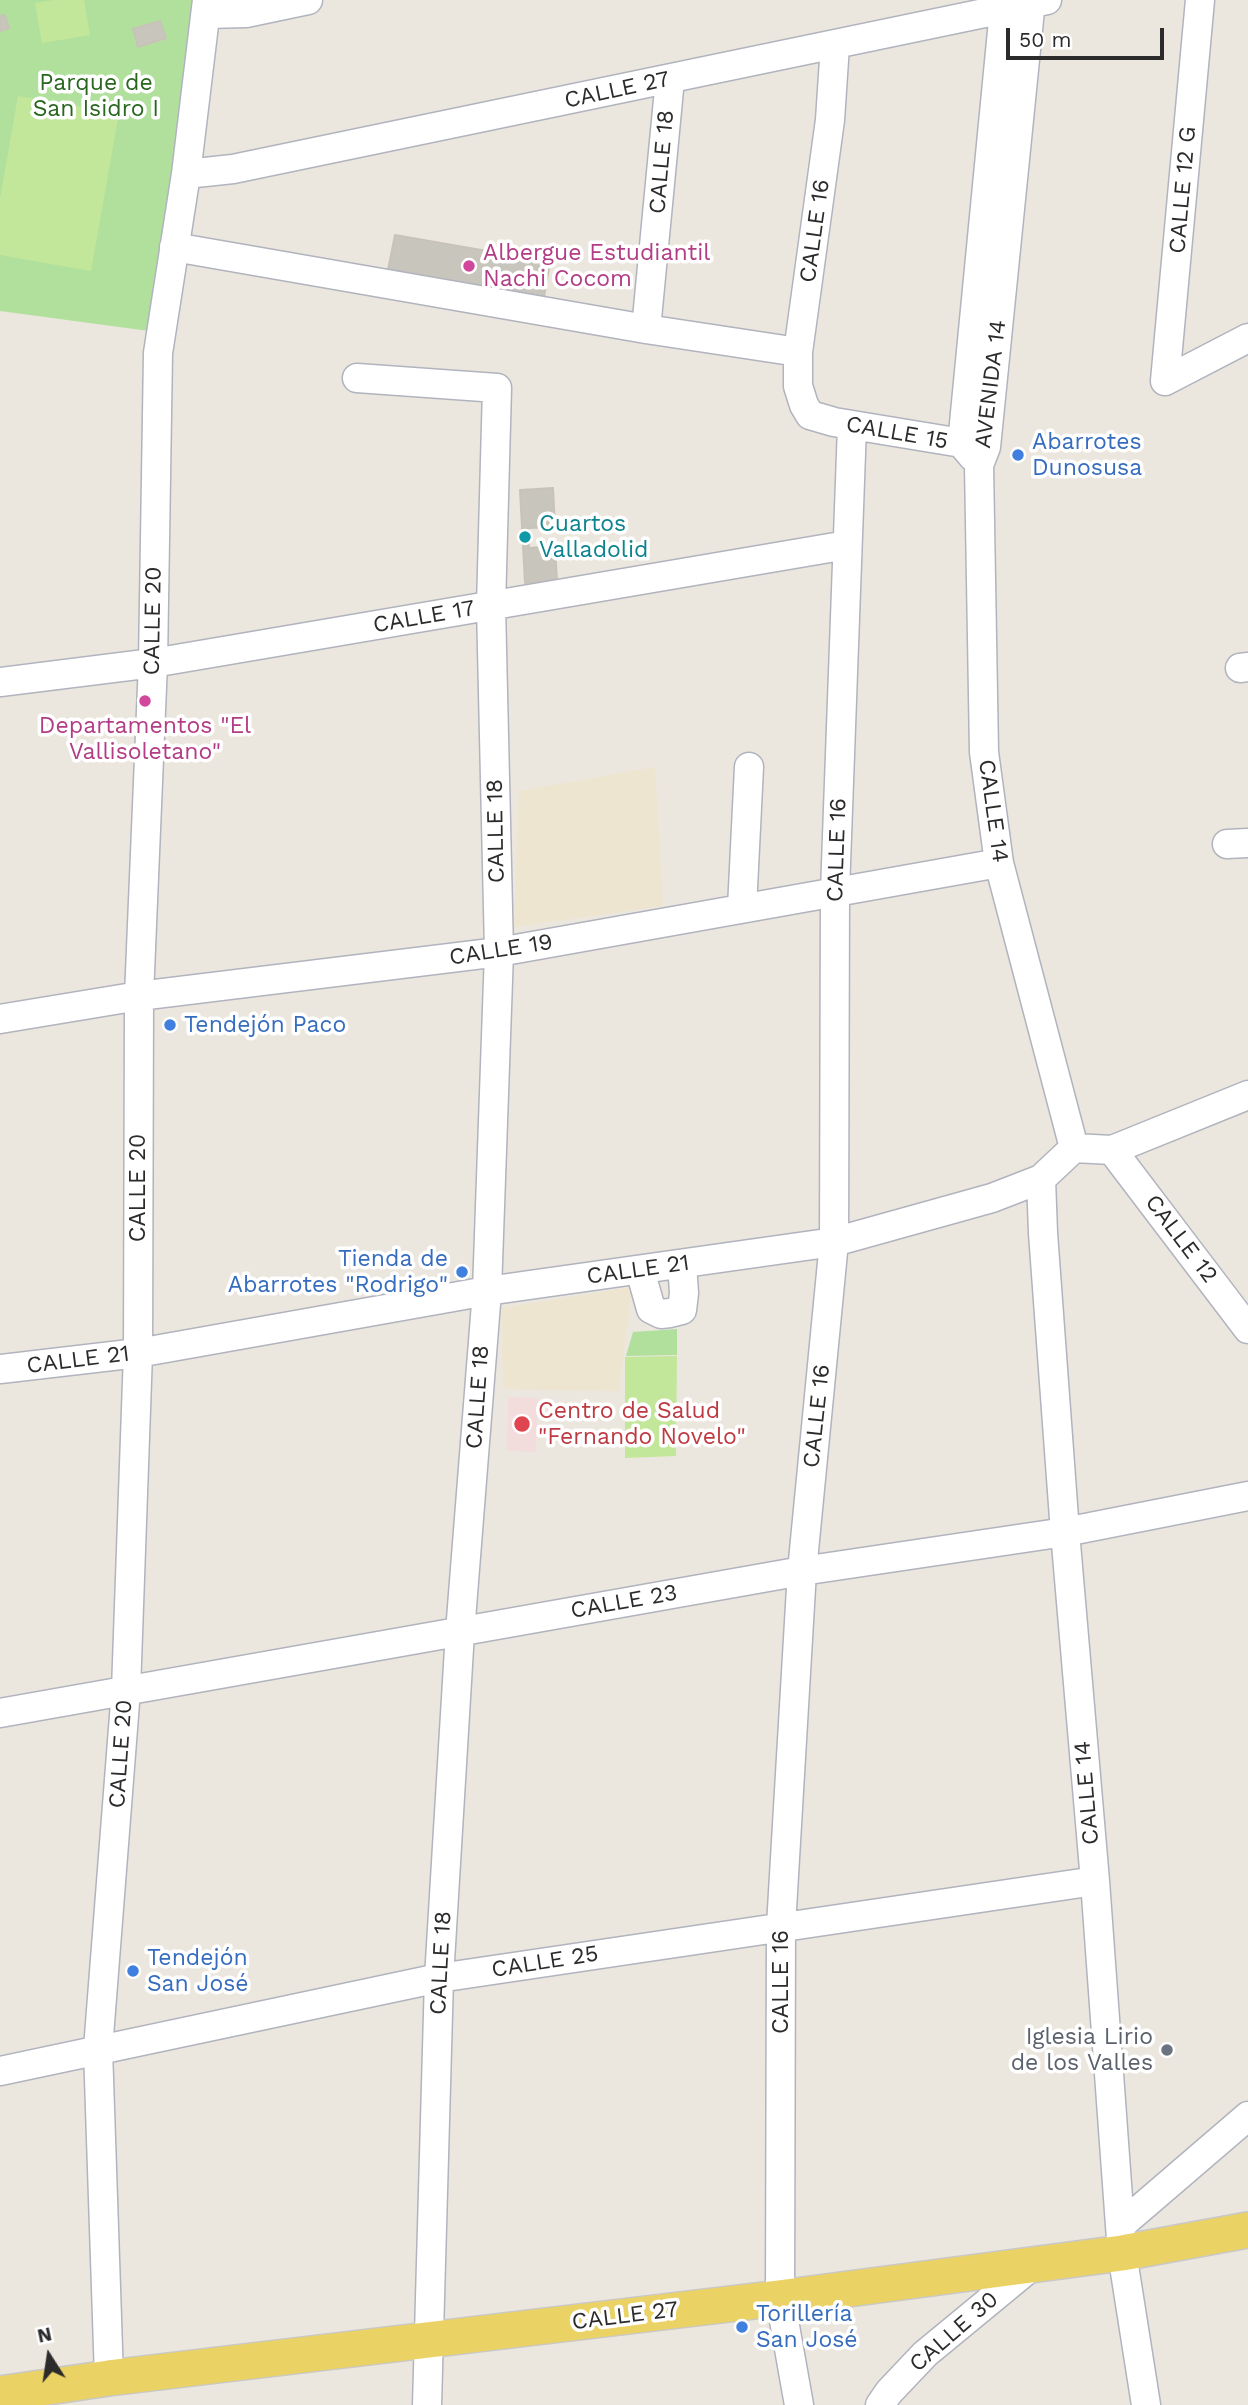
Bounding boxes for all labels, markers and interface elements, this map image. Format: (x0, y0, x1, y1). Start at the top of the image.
scale bar (1010, 14, 1168, 58)
text: 50 m (1019, 27, 1071, 52)
street label: CALLE 27 (562, 65, 672, 115)
park label: Parque de San Isidro I (33, 69, 159, 123)
street label: CALLE 18 (644, 109, 680, 215)
street label: CALLE 12 G (1164, 125, 1202, 255)
street label: CALLE 16 (794, 178, 836, 284)
place label: Albergue Estudiantil Nachi Cocom (483, 239, 710, 293)
marker: Albergue Estudiantil Nachi Cocom (461, 258, 477, 274)
street label: AVENIDA 14 (969, 318, 1013, 450)
street label: CALLE 15 (844, 410, 950, 456)
place label: Abarrotes Dunosusa (1032, 428, 1142, 482)
marker: Abarrotes Dunosusa (1010, 447, 1026, 463)
place label: Cuartos Valladolid (539, 510, 648, 564)
marker: Cuartos Valladolid (517, 529, 533, 545)
street label: CALLE 20 (138, 566, 168, 676)
street label: CALLE 17 (371, 594, 477, 640)
marker: Departamentos "El Vallisoletano" (137, 693, 153, 709)
place label: Departamentos "El Vallisoletano" (39, 712, 251, 766)
street label: CALLE 14 (972, 758, 1014, 864)
street label: CALLE 18 (481, 779, 511, 883)
street label: CALLE 16 (821, 798, 853, 902)
street label: CALLE 19 (447, 928, 555, 972)
place label: Tendejón Paco (184, 1011, 346, 1039)
marker: Tendejón Paco (162, 1017, 178, 1033)
street label: CALLE 20 (124, 1134, 152, 1242)
street label: CALLE 12 (1139, 1189, 1223, 1289)
place label: Tienda de Abarrotes "Rodrigo" (228, 1245, 448, 1299)
street label: CALLE 21 (585, 1249, 691, 1291)
marker: Tienda de Abarrotes "Rodrigo" (454, 1264, 470, 1280)
street label: CALLE 21 (25, 1340, 131, 1380)
street label: CALLE 18 (461, 1344, 495, 1450)
street label: CALLE 16 (798, 1363, 836, 1469)
place label: Centro de Salud "Fernando Novelo" (538, 1397, 746, 1451)
marker: Centro de Salud "Fernando Novelo" (512, 1414, 532, 1434)
street label: CALLE 23 (569, 1579, 679, 1625)
street label: CALLE 20 (103, 1699, 139, 1809)
street label: CALLE 14 (1069, 1740, 1105, 1846)
street label: CALLE 18 (424, 1910, 458, 2016)
street label: CALLE 16 (767, 1930, 795, 2034)
street label: CALLE 25 (490, 1940, 600, 1984)
place label: Tendejón San José (147, 1944, 249, 1998)
marker: Tendejón San José (125, 1963, 141, 1979)
place label: Iglesia Lirio de los Valles (1011, 2023, 1153, 2077)
marker: Iglesia Lirio de los Valles (1159, 2042, 1175, 2058)
street label: CALLE 30 (904, 2286, 1004, 2378)
street label: CALLE 27 (570, 2296, 680, 2336)
place label: Torillería San José (756, 2300, 858, 2354)
marker: Torillería San José (734, 2319, 750, 2335)
north arrow (14, 2321, 84, 2391)
text: N (35, 2322, 54, 2348)

